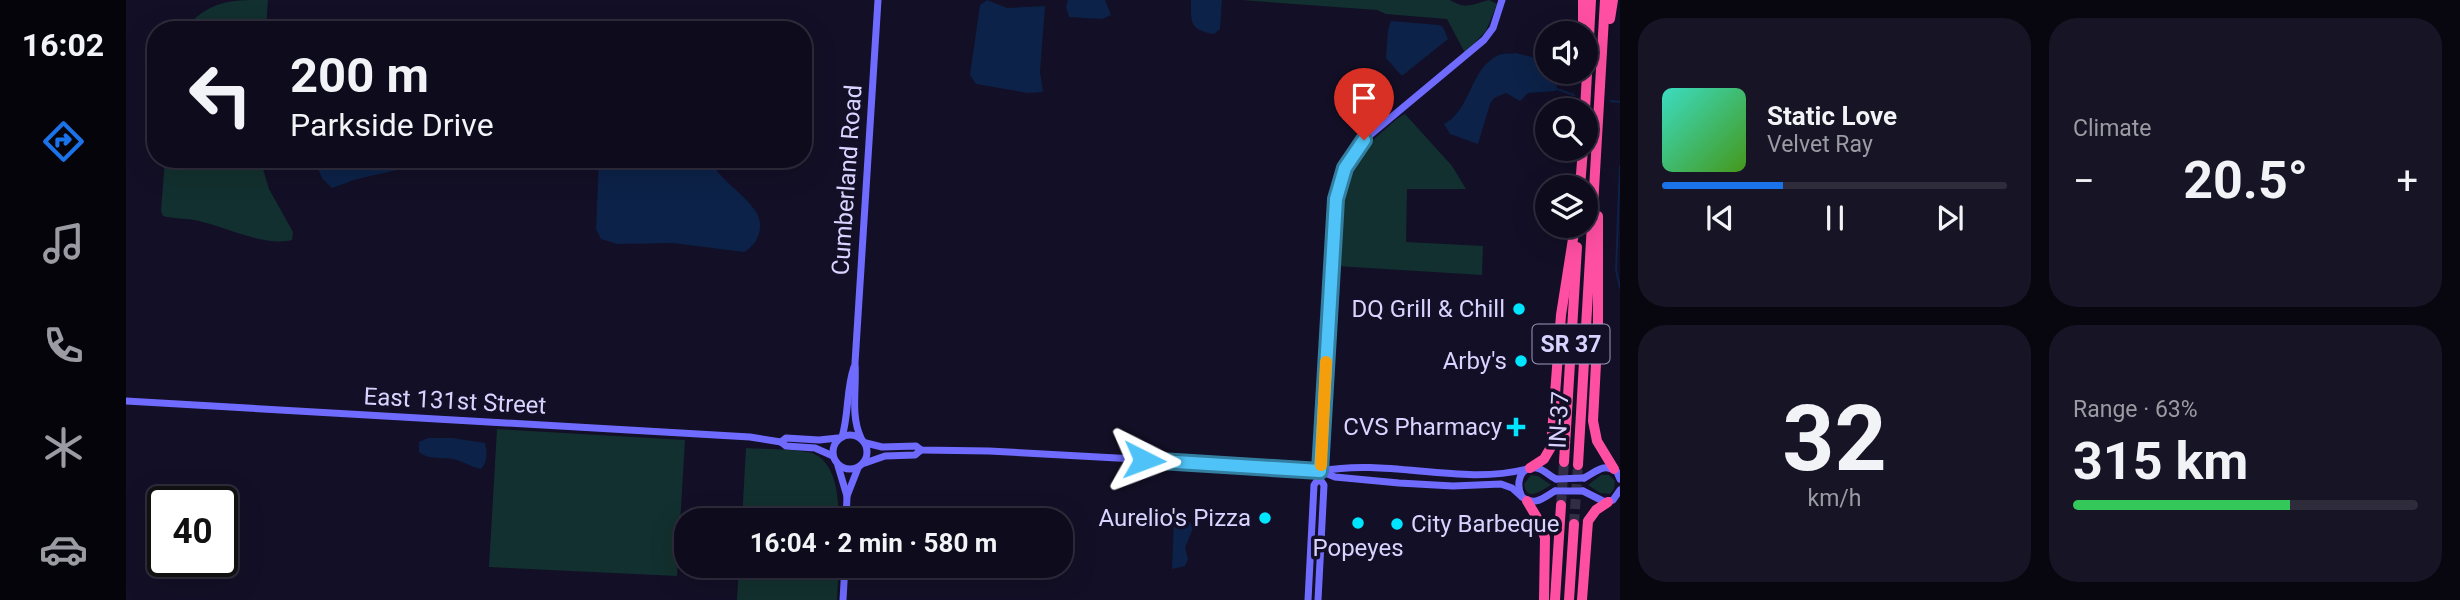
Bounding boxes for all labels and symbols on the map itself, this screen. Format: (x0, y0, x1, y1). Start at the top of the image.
pin (1334, 68, 1394, 140)
street label: Cumberland Road (826, 84, 868, 276)
place label: DQ Grill & Chill (1352, 295, 1505, 323)
marker: DQ Grill & Chill (1511, 301, 1527, 317)
road number: SR 37 (1532, 324, 1610, 364)
place label: Arby's (1443, 347, 1507, 375)
marker: Arby's (1513, 353, 1529, 369)
street label: East 131st Street (363, 382, 547, 420)
street label: IN-37 (1544, 391, 1574, 449)
place label: CVS Pharmacy (1343, 413, 1503, 441)
marker: CVS Pharmacy (1508, 419, 1524, 435)
position arrow (1107, 423, 1181, 497)
speed limit sign: 40 (147, 486, 238, 577)
place label: Aurelio's Pizza (1098, 504, 1251, 532)
marker: Aurelio's Pizza (1257, 510, 1273, 526)
place label: City Barbeque (1411, 510, 1560, 538)
marker: Popeyes (1350, 515, 1366, 531)
marker: City Barbeque (1389, 516, 1405, 532)
place label: Popeyes (1312, 534, 1404, 562)

